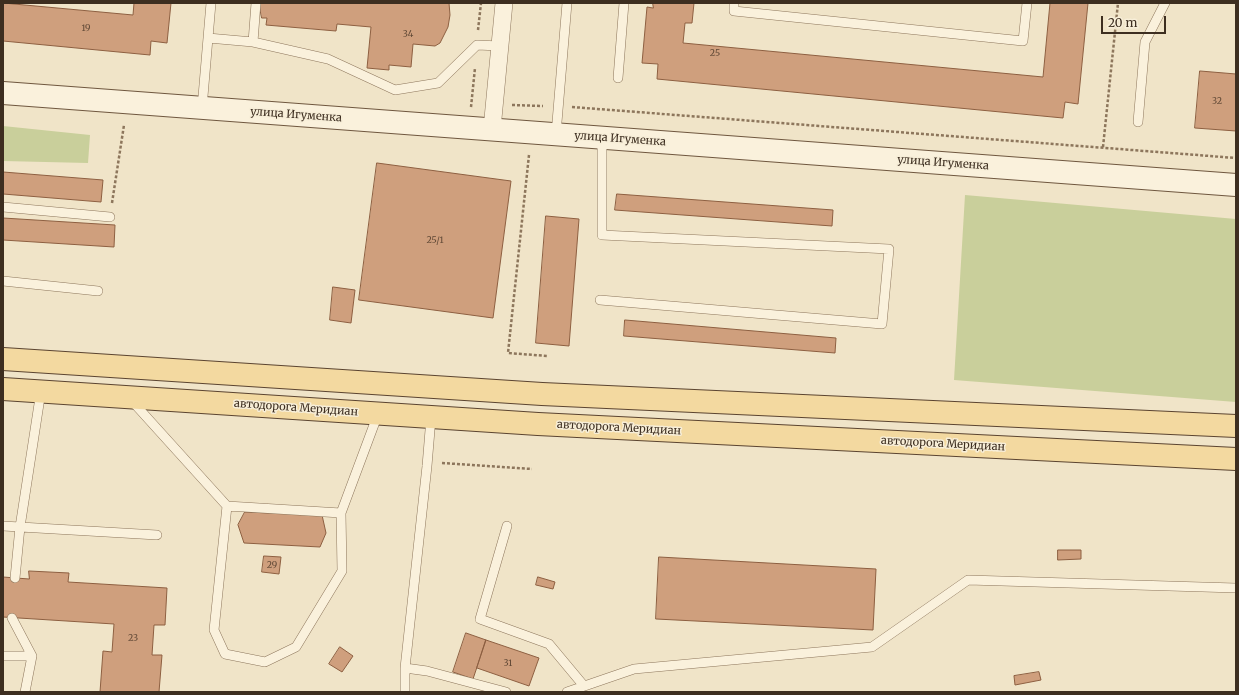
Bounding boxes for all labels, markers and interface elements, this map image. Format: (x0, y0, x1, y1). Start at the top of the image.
scale bar (1103, 8, 1168, 34)
text: 20 m (1108, 15, 1137, 30)
house number: 19 (81, 23, 91, 33)
house number: 34 (403, 29, 413, 39)
house number: 25 (710, 48, 720, 58)
house number: 32 (1212, 96, 1222, 106)
street label: улица Игуменка (250, 105, 342, 125)
street label: улица Игуменка (574, 129, 666, 149)
street label: улица Игуменка (897, 153, 989, 173)
house number: 25/1 (426, 235, 444, 245)
street label: автодорога Меридиан (234, 397, 358, 419)
street label: автодорога Меридиан (557, 418, 681, 438)
street label: автодорога Меридиан (881, 434, 1005, 454)
house number: 29 (267, 560, 277, 570)
house number: 23 (128, 633, 138, 643)
house number: 31 (504, 658, 512, 668)

